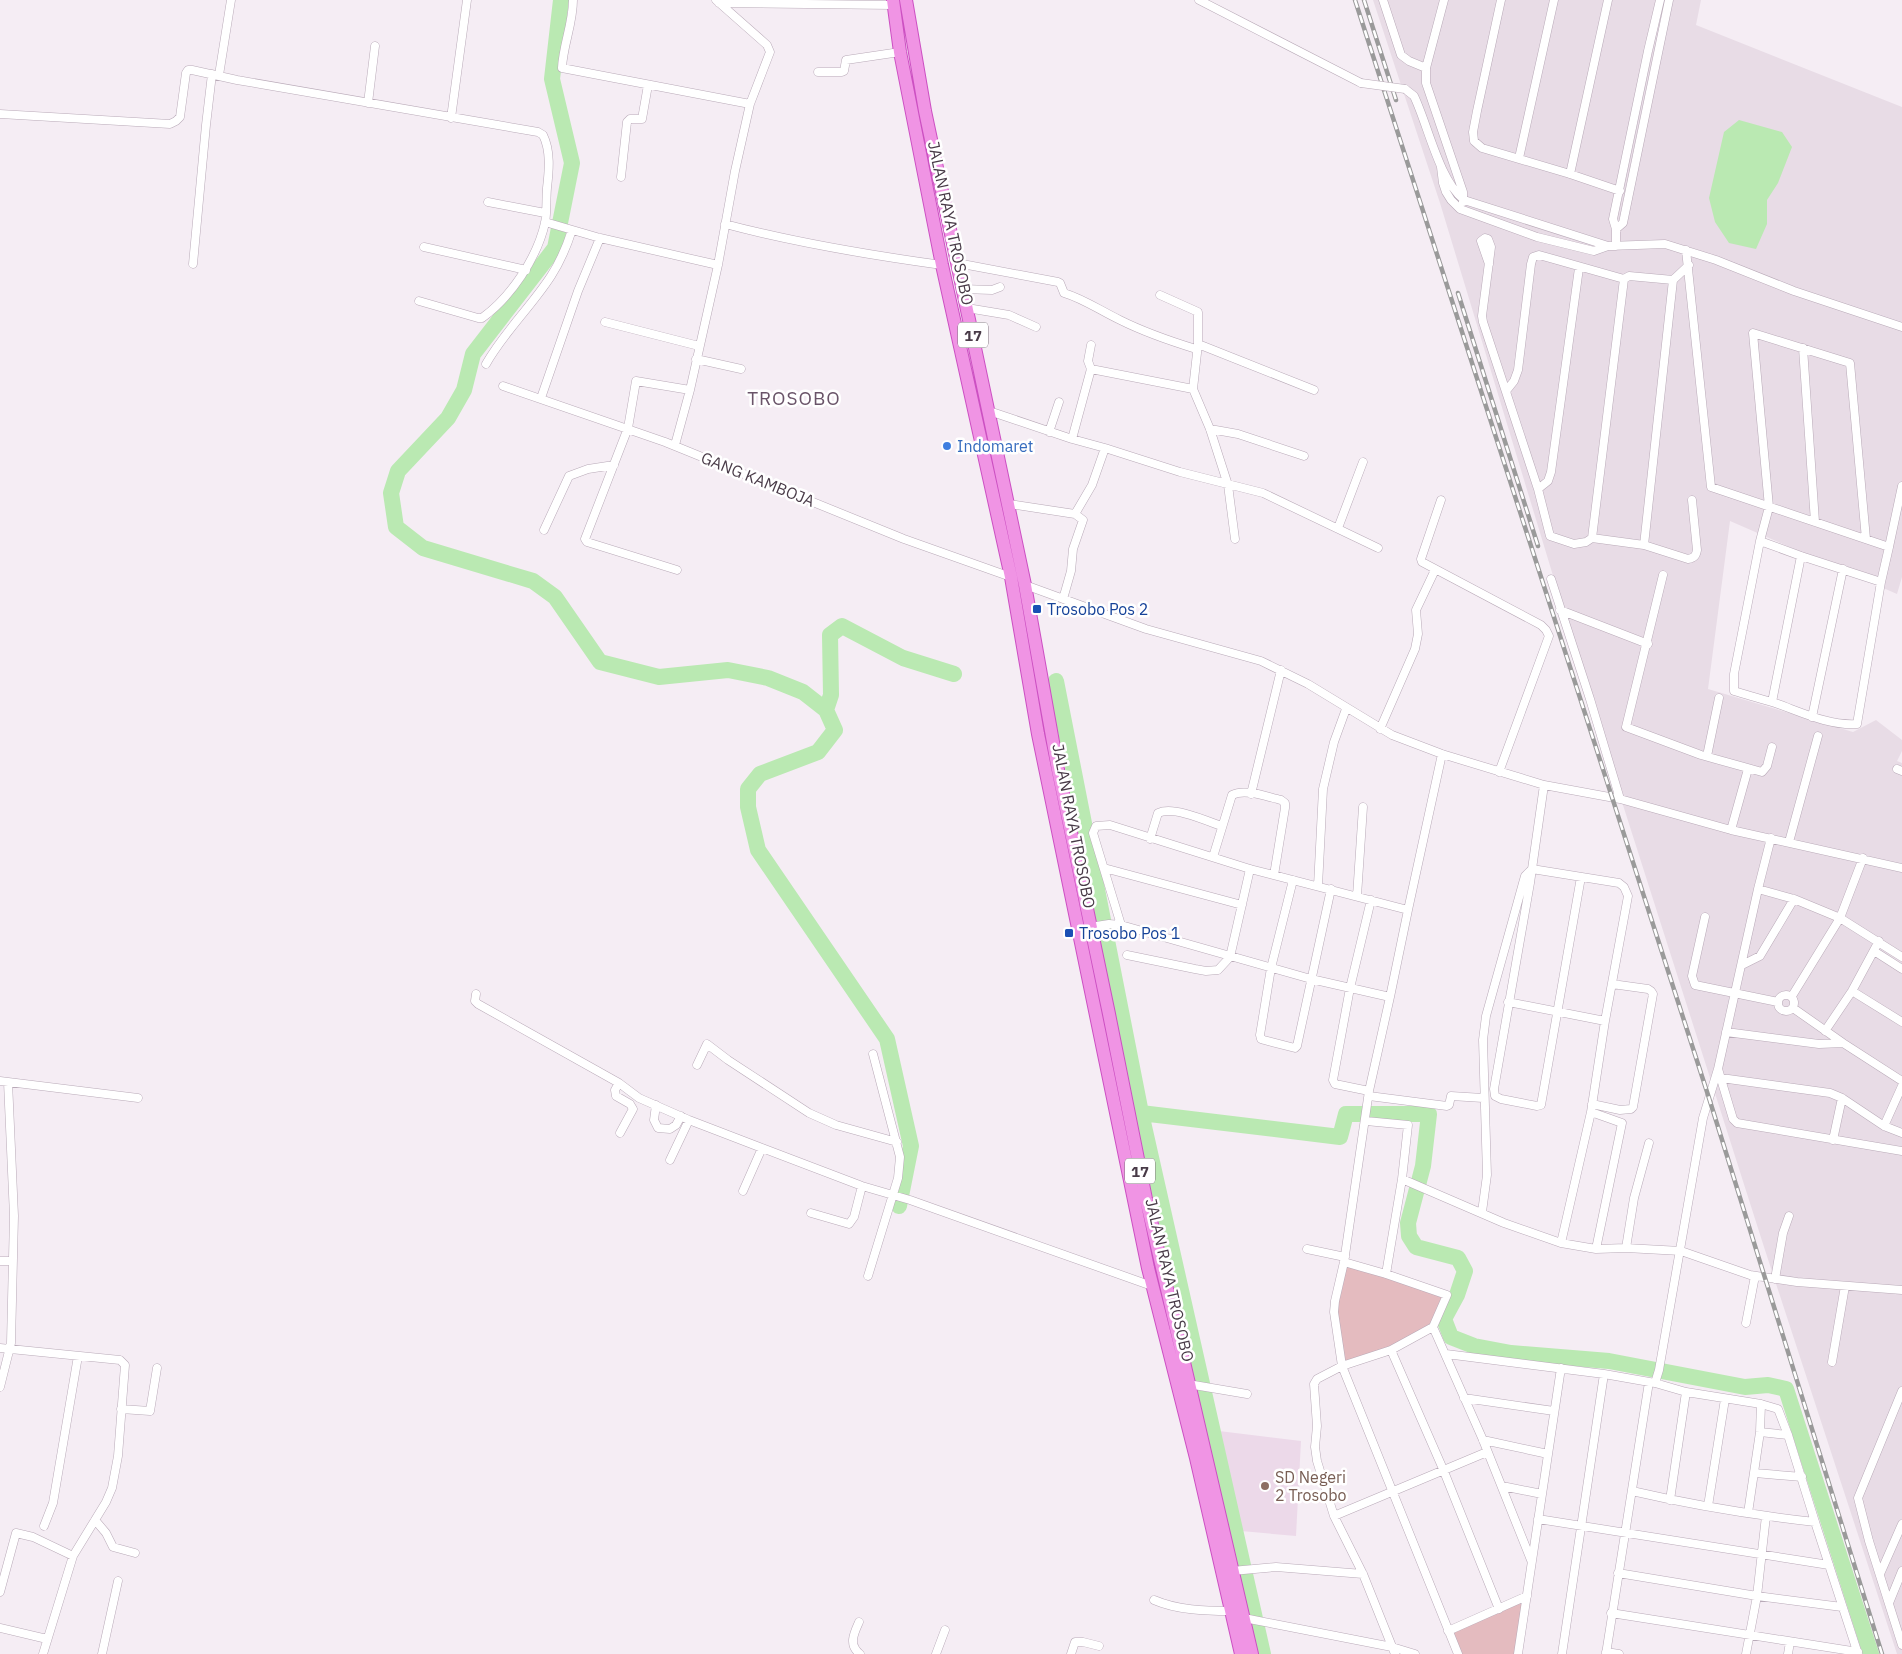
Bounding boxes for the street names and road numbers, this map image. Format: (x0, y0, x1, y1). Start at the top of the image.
street label: JALAN RAYA TROSOBO (924, 139, 978, 307)
road number: 17 (958, 322, 988, 348)
street label: GANG KAMBOJA (698, 447, 818, 511)
street label: JALAN RAYA TROSOBO (1048, 742, 1100, 910)
road number: 17 (1125, 1158, 1155, 1184)
street label: JALAN RAYA TROSOBO (1141, 1196, 1199, 1364)

